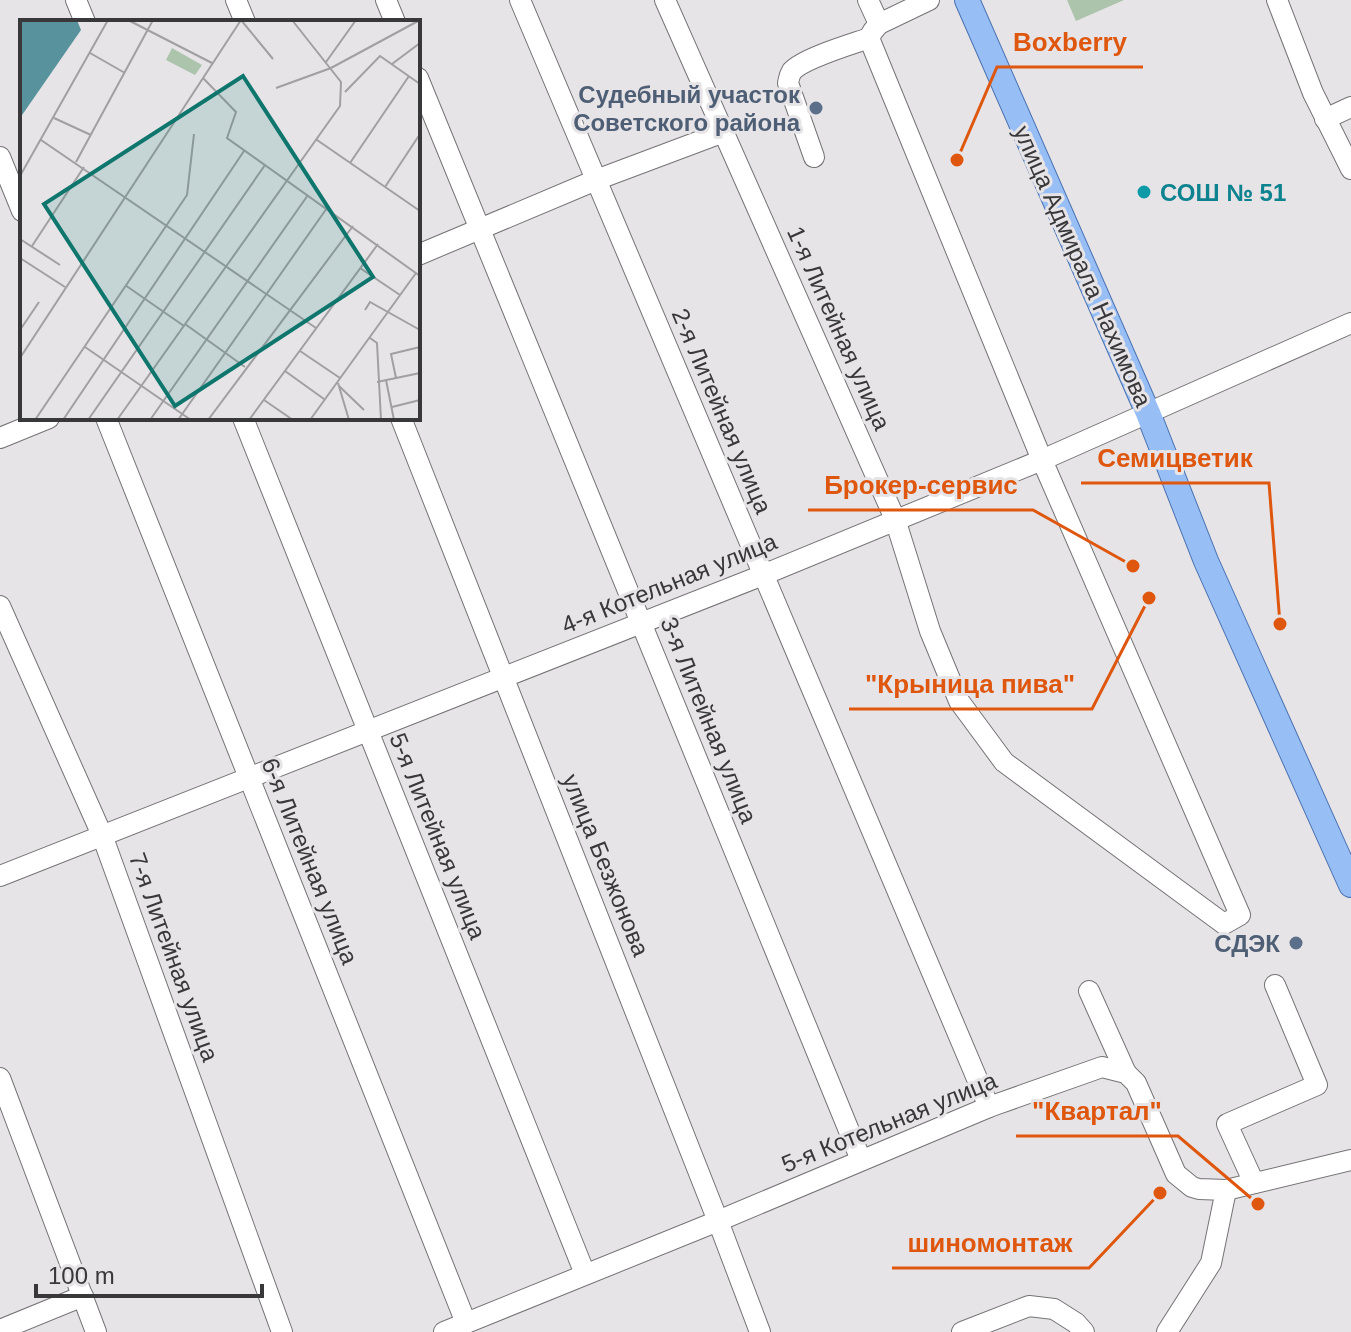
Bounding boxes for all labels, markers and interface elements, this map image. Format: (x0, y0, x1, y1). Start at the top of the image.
callout: Boxberry (997, 17, 1143, 67)
inset map (20, 20, 420, 420)
text: Boxberry (1013, 27, 1128, 57)
place label: Судебный участок Советского района (573, 81, 801, 136)
marker: Судебный участок Советского района (807, 99, 825, 117)
street label: улица Адмирала Нахимова (1009, 121, 1158, 411)
place label: СОШ № 51 (1160, 179, 1286, 206)
marker: СОШ № 51 (1135, 183, 1153, 201)
street label: 1-я Литейная улица (782, 222, 896, 435)
street label: 2-я Литейная улица (667, 305, 778, 518)
callout: Семицветик (1081, 433, 1269, 483)
text: Семицветик (1097, 443, 1254, 473)
callout: Брокер-сервис (808, 460, 1033, 510)
text: Брокер-сервис (824, 470, 1018, 500)
street label: 4-я Котельная улица (557, 527, 781, 639)
street label: 3-я Литейная улица (655, 613, 763, 828)
callout: "Крыница пива" (849, 659, 1092, 709)
text: "Крыница пива" (865, 669, 1075, 699)
street label: 5-я Литейная улица (384, 729, 492, 944)
street label: 6-я Литейная улица (256, 754, 364, 969)
street label: улица Безжонова (557, 770, 655, 961)
street label: 7-я Литейная улица (124, 849, 225, 1066)
place label: СДЭК (1214, 930, 1280, 957)
marker: СДЭК (1287, 934, 1305, 952)
street label: 5-я Котельная улица (777, 1066, 1001, 1178)
callout: "Квартал" (1016, 1086, 1178, 1136)
text: "Квартал" (1032, 1096, 1162, 1126)
callout: шиномонтаж (892, 1218, 1089, 1268)
text: шиномонтаж (907, 1228, 1073, 1258)
scale bar (36, 1248, 262, 1298)
text: 100 m (48, 1262, 115, 1289)

